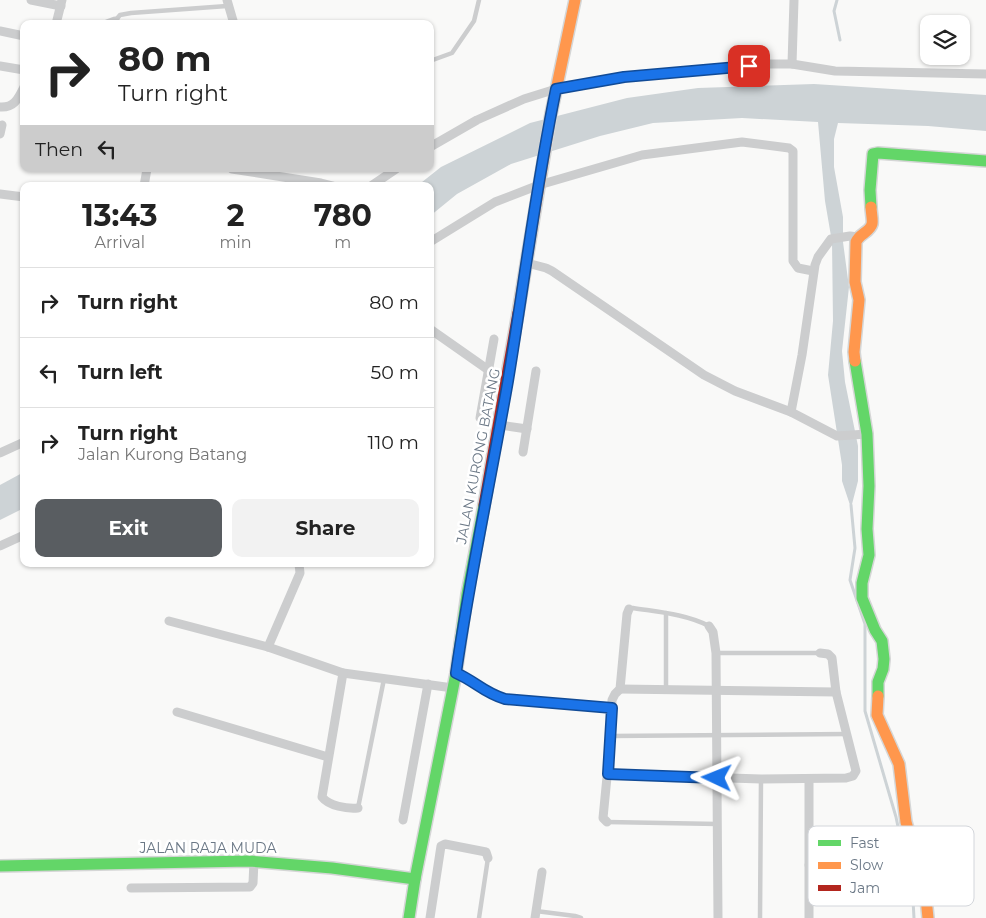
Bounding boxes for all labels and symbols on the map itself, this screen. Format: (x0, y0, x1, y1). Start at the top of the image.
pin (728, 45, 770, 87)
street label: JALAN KURONG BATANG (452, 367, 504, 546)
position arrow (690, 751, 742, 803)
legend (808, 826, 974, 906)
text: Fast (850, 834, 880, 852)
street label: JALAN RAJA MUDA (139, 839, 277, 857)
text: Slow (850, 856, 884, 874)
text: Jam (849, 879, 880, 897)

